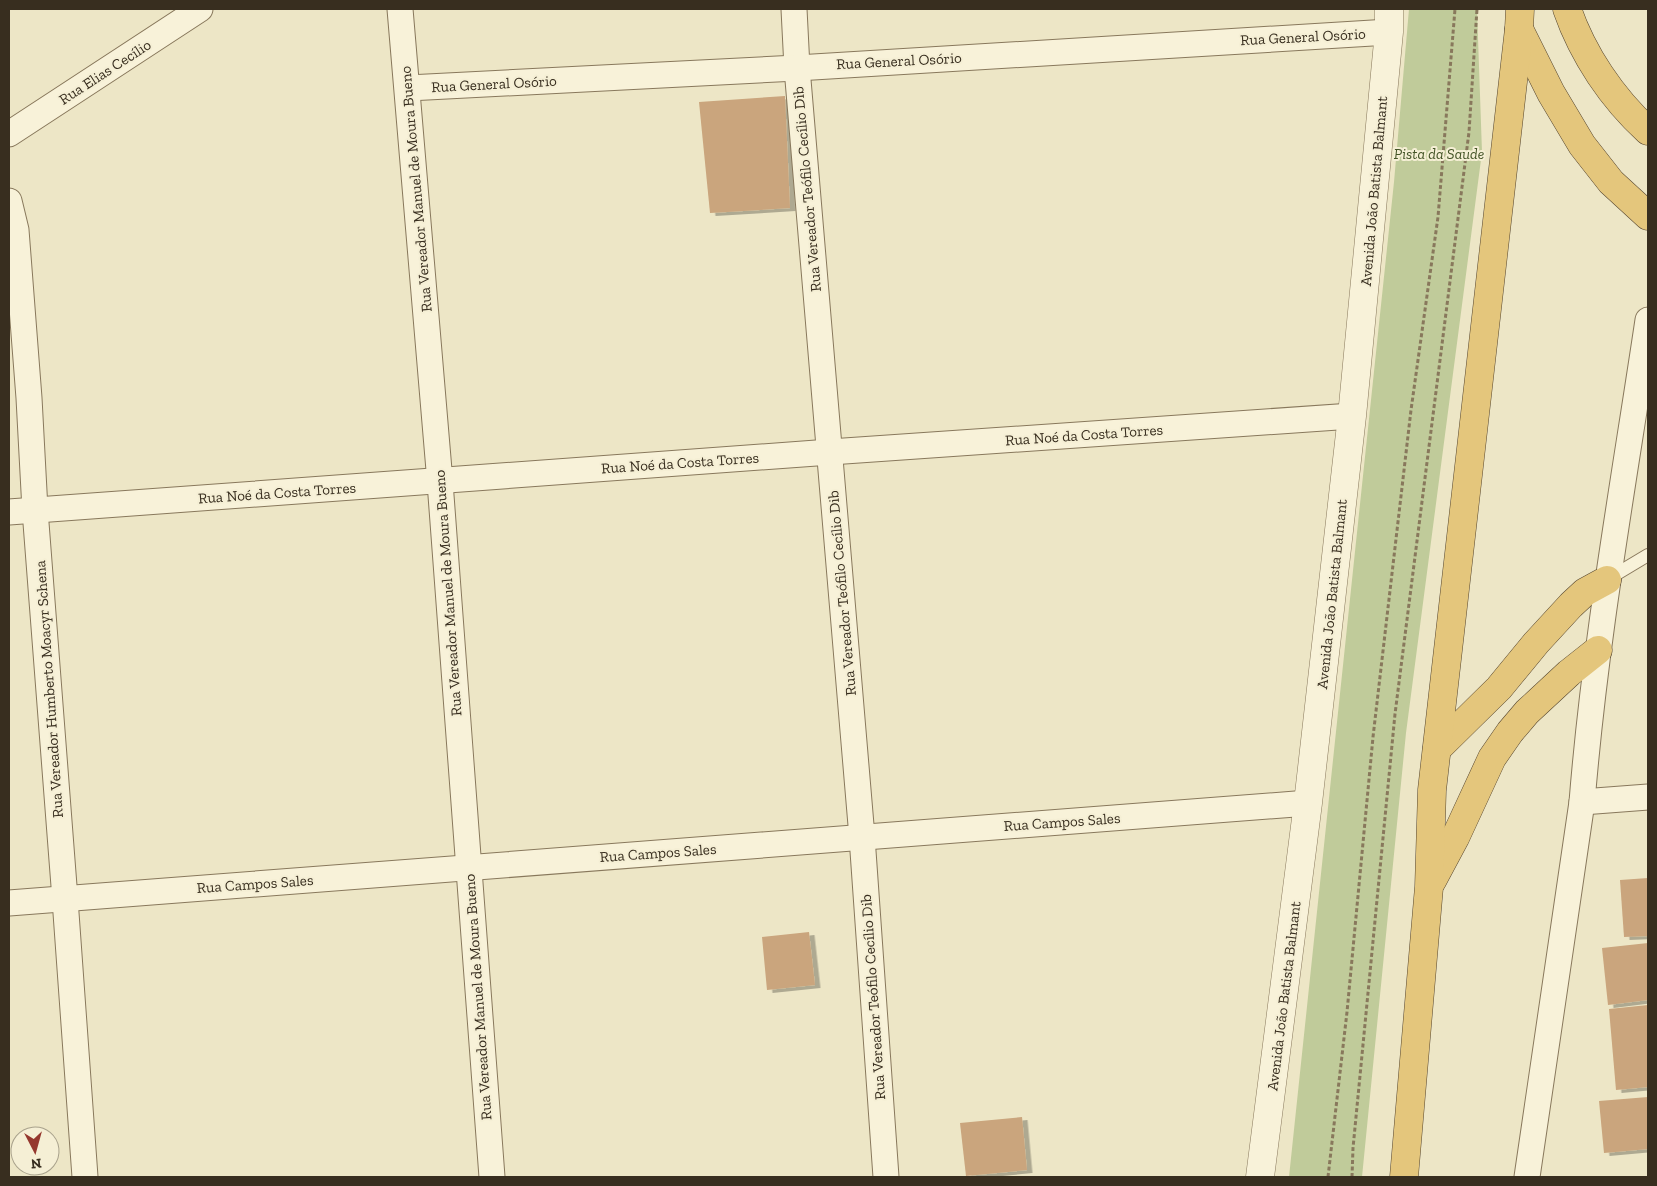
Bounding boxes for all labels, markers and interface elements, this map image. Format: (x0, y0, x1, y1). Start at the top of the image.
street label: Rua General Osório (1240, 25, 1367, 49)
street label: Rua Elias Cecílio (56, 35, 155, 108)
street label: Rua General Osório (836, 49, 963, 73)
street label: Rua Vereador Manuel de Moura Bueno (396, 65, 436, 313)
street label: Rua General Osório (431, 72, 558, 96)
street label: Rua Vereador Teófilo Cecílio Dib (789, 86, 825, 292)
street label: Avenida João Batista Balmant (1357, 95, 1391, 287)
park label: Pista da Saude (1394, 145, 1484, 163)
street label: Rua Noé da Costa Torres (1004, 421, 1164, 449)
street label: Rua Noé da Costa Torres (600, 449, 760, 477)
street label: Rua Vereador Manuel de Moura Bueno (430, 469, 466, 717)
street label: Rua Noé da Costa Torres (197, 479, 357, 507)
street label: Rua Vereador Teófilo Cecílio Dib (824, 490, 860, 696)
street label: Avenida João Batista Balmant (1313, 498, 1351, 690)
street label: Rua Vereador Humberto Moacyr Schena (31, 560, 67, 818)
street label: Rua Campos Sales (1003, 809, 1121, 835)
street label: Rua Campos Sales (599, 840, 717, 866)
street label: Rua Campos Sales (196, 871, 314, 897)
street label: Rua Vereador Manuel de Moura Bueno (460, 873, 496, 1121)
street label: Rua Vereador Teófilo Cecílio Dib (857, 894, 889, 1100)
street label: Avenida João Batista Balmant (1263, 900, 1305, 1092)
north arrow (10, 1126, 60, 1176)
text: N (30, 1154, 42, 1172)

